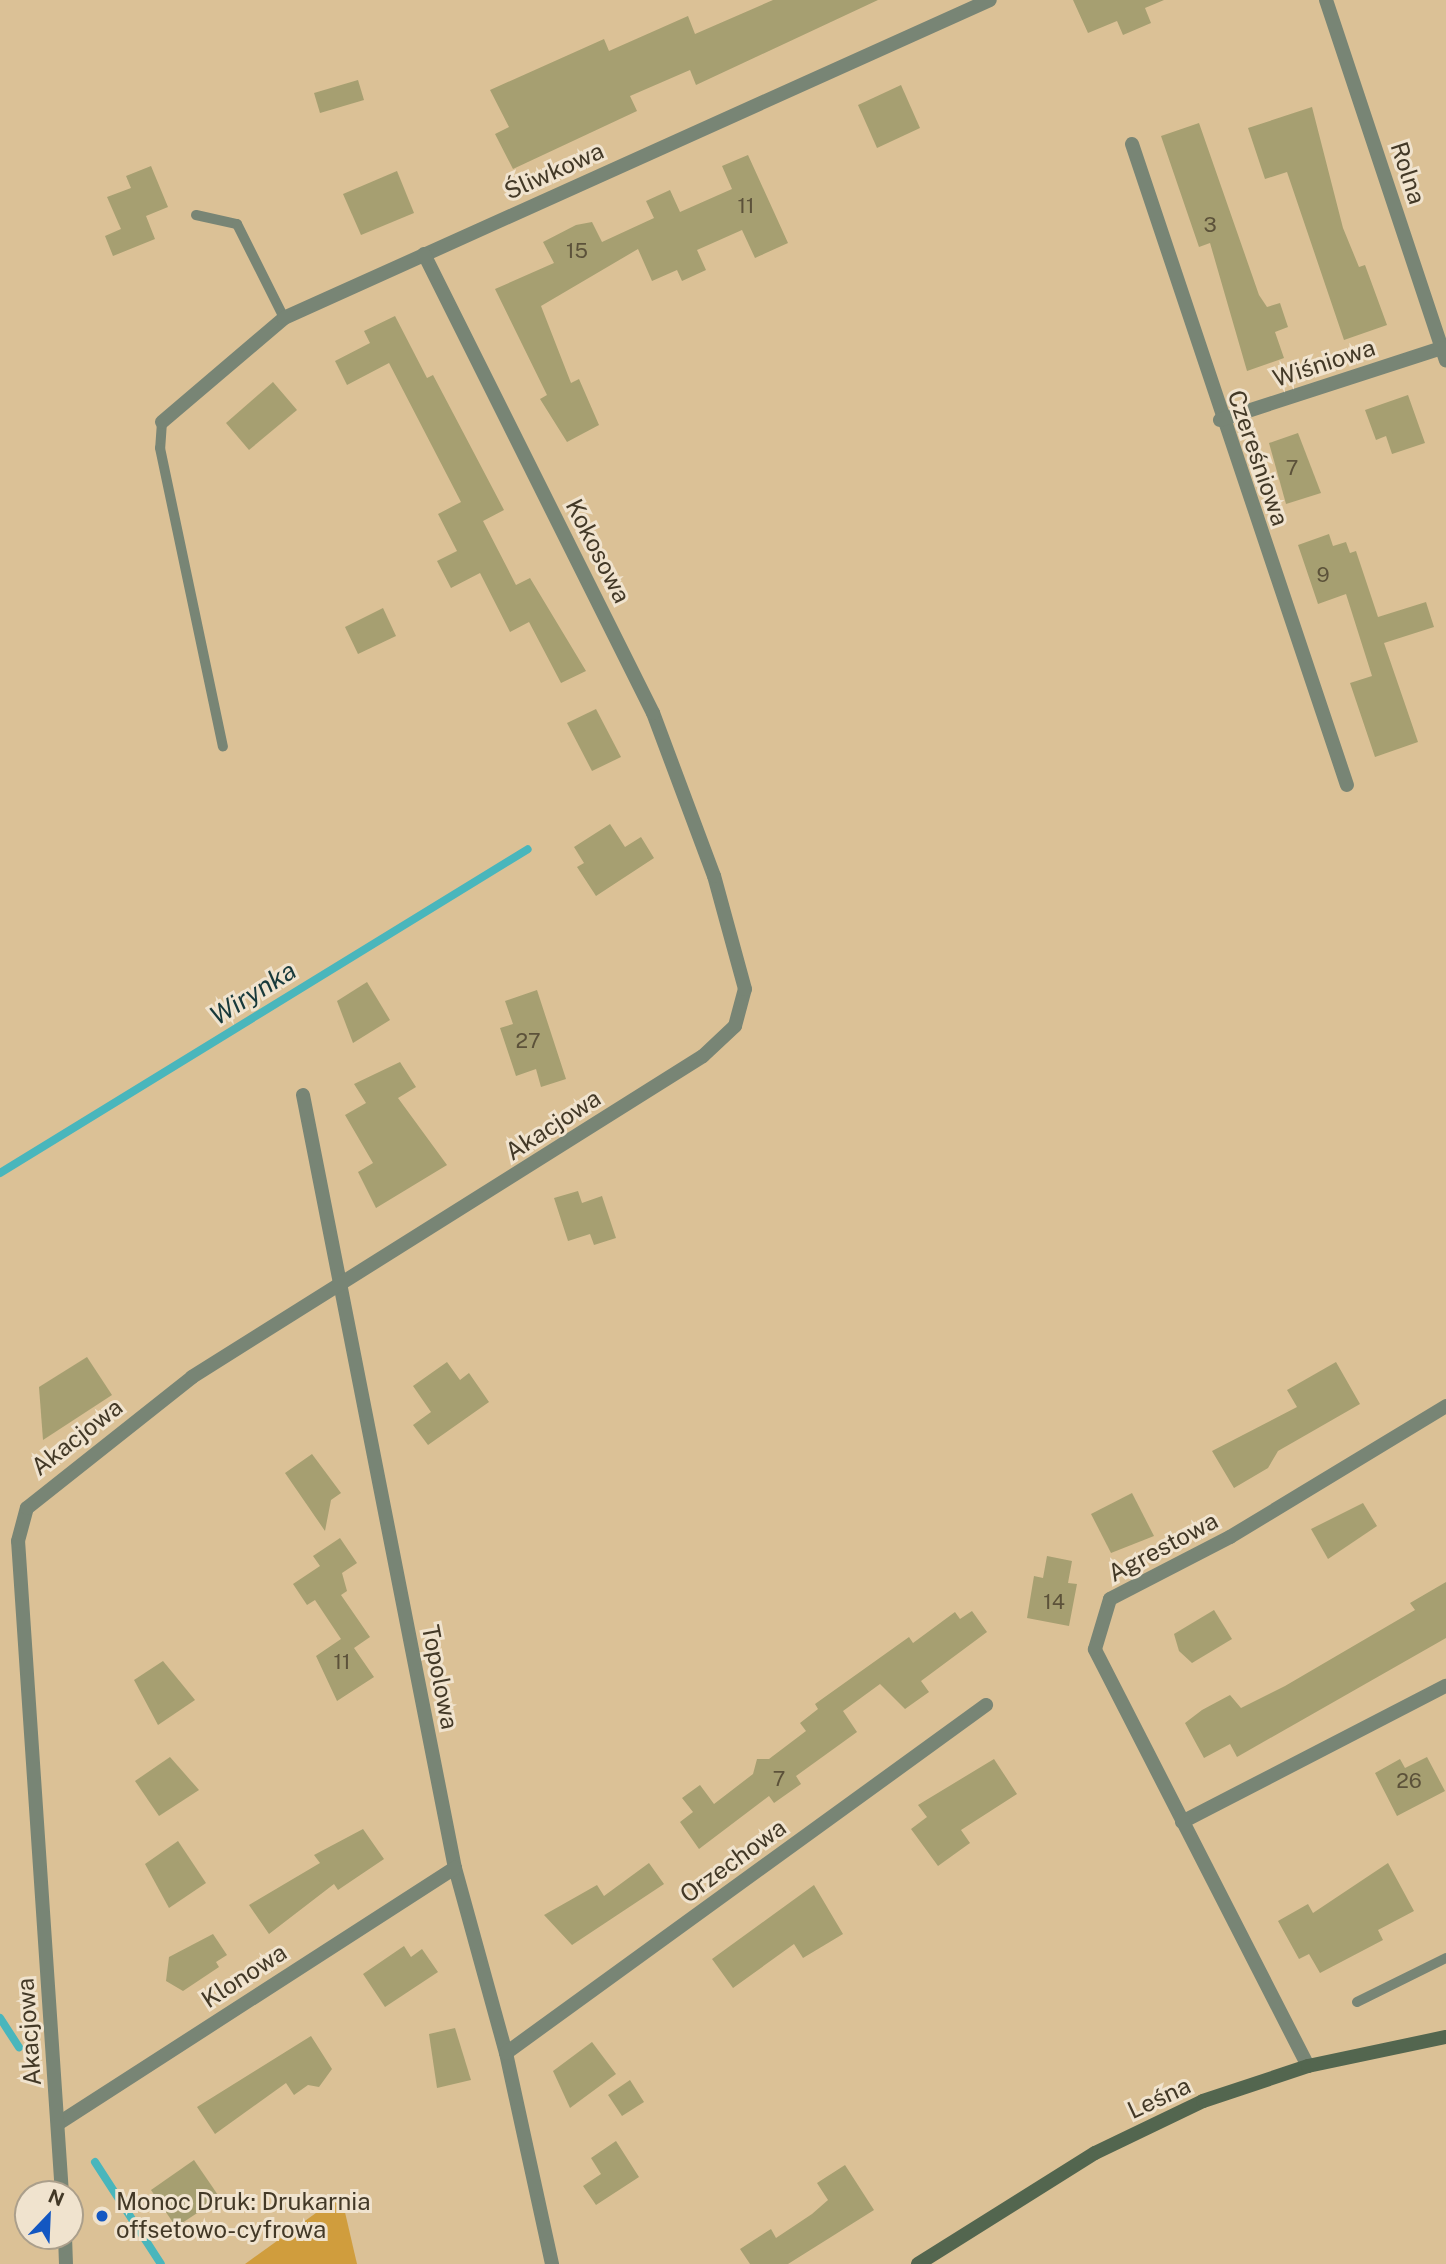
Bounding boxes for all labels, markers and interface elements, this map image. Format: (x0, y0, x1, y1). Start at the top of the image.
street label: Śliwkowa (500, 136, 608, 206)
street label: Rolna (1384, 138, 1432, 208)
house number: 11 (737, 193, 755, 219)
house number: 3 (1203, 212, 1217, 238)
house number: 15 (566, 238, 588, 264)
street label: Wiśniowa (1269, 333, 1379, 393)
street label: Czereśniowa (1221, 387, 1295, 529)
house number: 7 (1286, 455, 1298, 481)
street label: Kokosowa (560, 494, 636, 608)
house number: 9 (1316, 562, 1330, 588)
water label: Wirynka (204, 954, 302, 1032)
house number: 27 (515, 1028, 541, 1054)
street label: Akacjowa (500, 1084, 606, 1166)
street label: Akacjowa (26, 1392, 128, 1482)
street label: Agrestowa (1103, 1506, 1223, 1588)
house number: 14 (1043, 1589, 1065, 1615)
street label: Topolowa (416, 1622, 464, 1732)
house number: 11 (333, 1649, 351, 1675)
house number: 7 (773, 1766, 785, 1792)
house number: 26 (1396, 1768, 1422, 1794)
street label: Orzechowa (674, 1813, 792, 1909)
street label: Klonowa (196, 1938, 292, 2014)
street label: Akacjowa (11, 1977, 47, 2087)
street label: Leśna (1123, 2071, 1195, 2125)
north arrow (14, 2180, 84, 2250)
text: N (45, 2184, 68, 2211)
place label: Monoc Druk: Drukarnia offsetowo-cyfrowa (116, 2188, 371, 2244)
marker: Monoc Druk: Drukarnia offsetowo-cyfrowa (94, 2208, 110, 2224)

